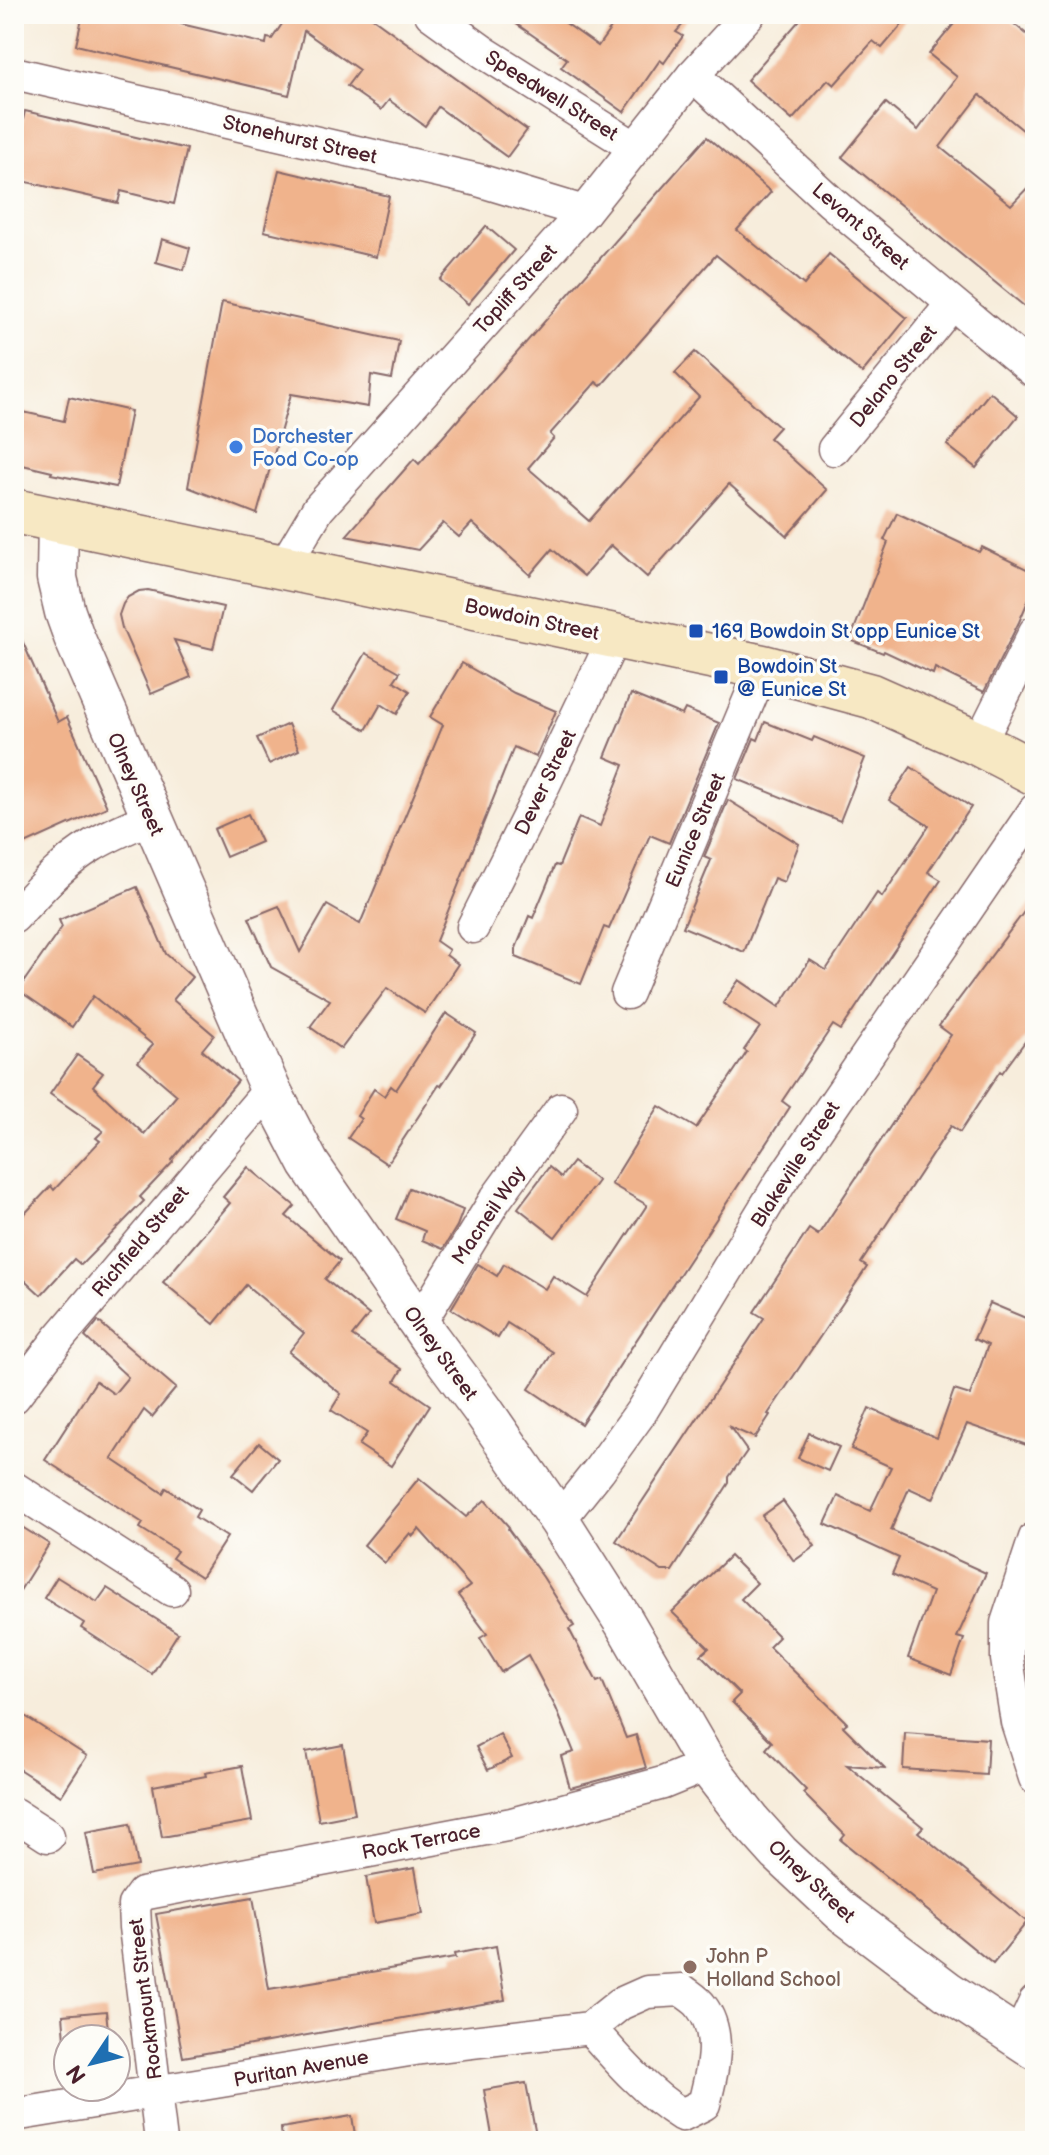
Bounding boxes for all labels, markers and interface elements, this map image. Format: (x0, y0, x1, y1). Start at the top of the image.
street label: Speedwell Street (481, 45, 622, 146)
street label: Stonehurst Street (220, 111, 379, 169)
street label: Levant Street (807, 178, 914, 275)
street label: Topliff Street (469, 240, 562, 340)
street label: Delano Street (845, 321, 942, 433)
place label: Dorchester Food Co-op (252, 425, 359, 472)
marker: Dorchester Food Co-op (227, 438, 245, 456)
street label: Bowdoin Street (462, 594, 601, 646)
place label: 169 Bowdoin St opp Eunice St (712, 620, 980, 644)
marker: 169 Bowdoin St opp Eunice St (687, 622, 705, 640)
place label: Bowdoin St @ Eunice St (737, 655, 846, 702)
marker: Bowdoin St @ Eunice St (712, 668, 730, 686)
street label: Dever Street (510, 726, 582, 839)
street label: Olney Street (102, 729, 168, 840)
street label: Eunice Street (661, 769, 731, 891)
street label: Blakeville Street (746, 1097, 845, 1232)
street label: Macneil Way (447, 1162, 531, 1269)
street label: Richfield Street (87, 1181, 194, 1302)
street label: Olney Street (398, 1302, 482, 1405)
street label: Rock Terrace (360, 1819, 483, 1865)
street label: Olney Street (763, 1835, 860, 1928)
street label: Rockmount Street (124, 1917, 168, 2081)
place label: John P Holland School (706, 1945, 841, 1992)
marker: John P Holland School (681, 1958, 699, 1976)
north arrow (52, 2023, 132, 2103)
street label: Puritan Avenue (232, 2045, 370, 2093)
text: N (61, 2059, 93, 2088)

